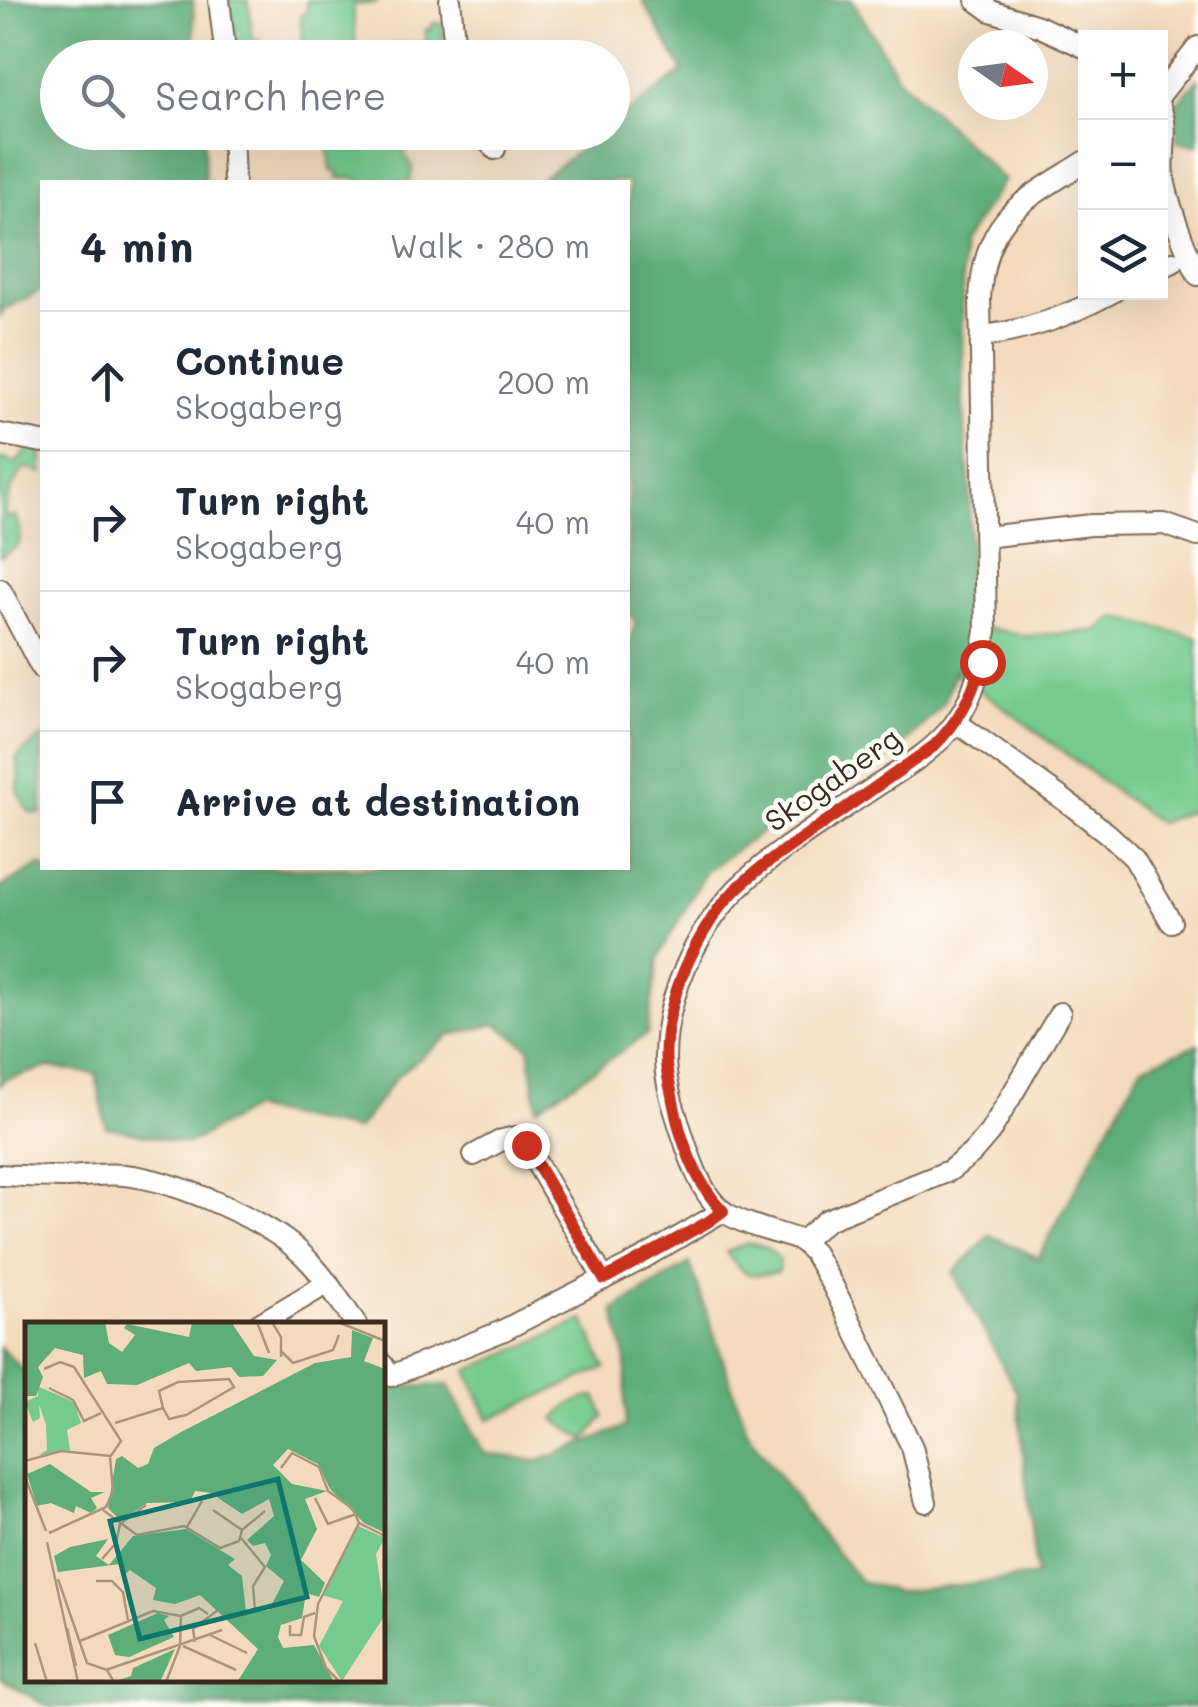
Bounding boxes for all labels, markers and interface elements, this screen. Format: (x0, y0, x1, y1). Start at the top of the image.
north arrow (958, 30, 1048, 120)
map controls (1078, 30, 1168, 300)
button: + (1078, 30, 1168, 120)
search box (40, 40, 630, 150)
icon: search (75, 68, 130, 123)
text: Search here (155, 70, 386, 120)
button: − (1078, 120, 1168, 210)
button: layers (1078, 210, 1168, 300)
text: 4 min (80, 218, 193, 273)
text: Walk · 280 m (390, 224, 590, 266)
text: Continue (175, 335, 344, 385)
icon: ahead (80, 354, 135, 409)
text: 200 m (497, 360, 590, 402)
text: Skogaberg (175, 385, 342, 427)
text: Turn right (175, 475, 369, 525)
icon: right (80, 494, 135, 549)
text: 40 m (516, 500, 590, 542)
text: Skogaberg (175, 525, 342, 567)
text: Turn right (175, 615, 369, 665)
icon: right (80, 634, 135, 689)
text: 40 m (516, 640, 590, 682)
route start (960, 640, 1006, 686)
text: Skogaberg (175, 665, 342, 707)
street label: Skogaberg (756, 717, 908, 840)
icon: arrive (80, 774, 135, 829)
text: Arrive at destination (175, 776, 580, 826)
route end (504, 1123, 550, 1169)
inset map (25, 1322, 385, 1682)

